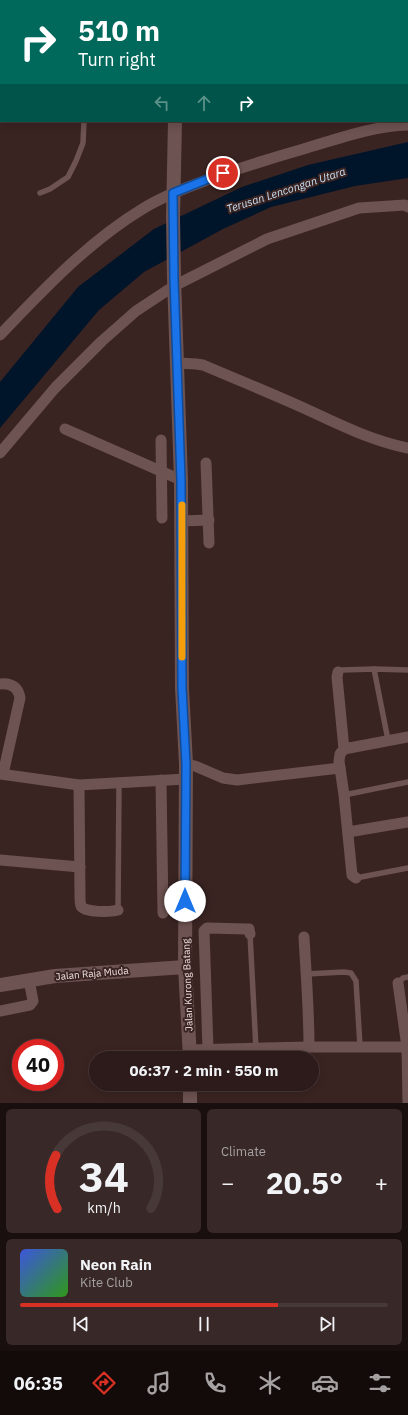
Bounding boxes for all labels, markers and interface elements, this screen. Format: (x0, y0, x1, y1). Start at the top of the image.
text: 510 m (78, 12, 160, 49)
icon: right (12, 16, 64, 68)
text: Turn right (78, 48, 156, 71)
icon: left (151, 92, 173, 114)
icon: ahead (193, 92, 215, 114)
icon: right (235, 92, 257, 114)
pin (206, 156, 240, 190)
icon: arrive (212, 162, 234, 184)
water label: Terusan Lencongan Utara (225, 164, 347, 216)
position arrow (164, 880, 206, 922)
street label: Jalan Kurong Batang (179, 938, 196, 1032)
street label: Jalan Raja Muda (55, 964, 130, 983)
speed limit sign: 40 (12, 1039, 64, 1091)
text: 06:37 · 2 min · 550 m (130, 1061, 278, 1080)
text: Climate (221, 1143, 266, 1160)
text: 34 (79, 1149, 128, 1203)
text: 20.5° (266, 1163, 343, 1202)
text: − (221, 1168, 234, 1197)
text: + (375, 1168, 388, 1197)
text: km/h (87, 1198, 120, 1217)
text: Neon Rain (80, 1255, 152, 1274)
text: Kite Club (80, 1274, 133, 1291)
icon: previous (70, 1313, 92, 1335)
icon: pause (193, 1313, 215, 1335)
icon: next (316, 1313, 338, 1335)
icon: directions (90, 1369, 118, 1397)
icon: music (145, 1369, 173, 1397)
icon: phone (201, 1369, 229, 1397)
icon: climate (256, 1369, 284, 1397)
icon: car (311, 1369, 339, 1397)
icon: filters (366, 1369, 394, 1397)
text: 06:35 (14, 1372, 63, 1395)

